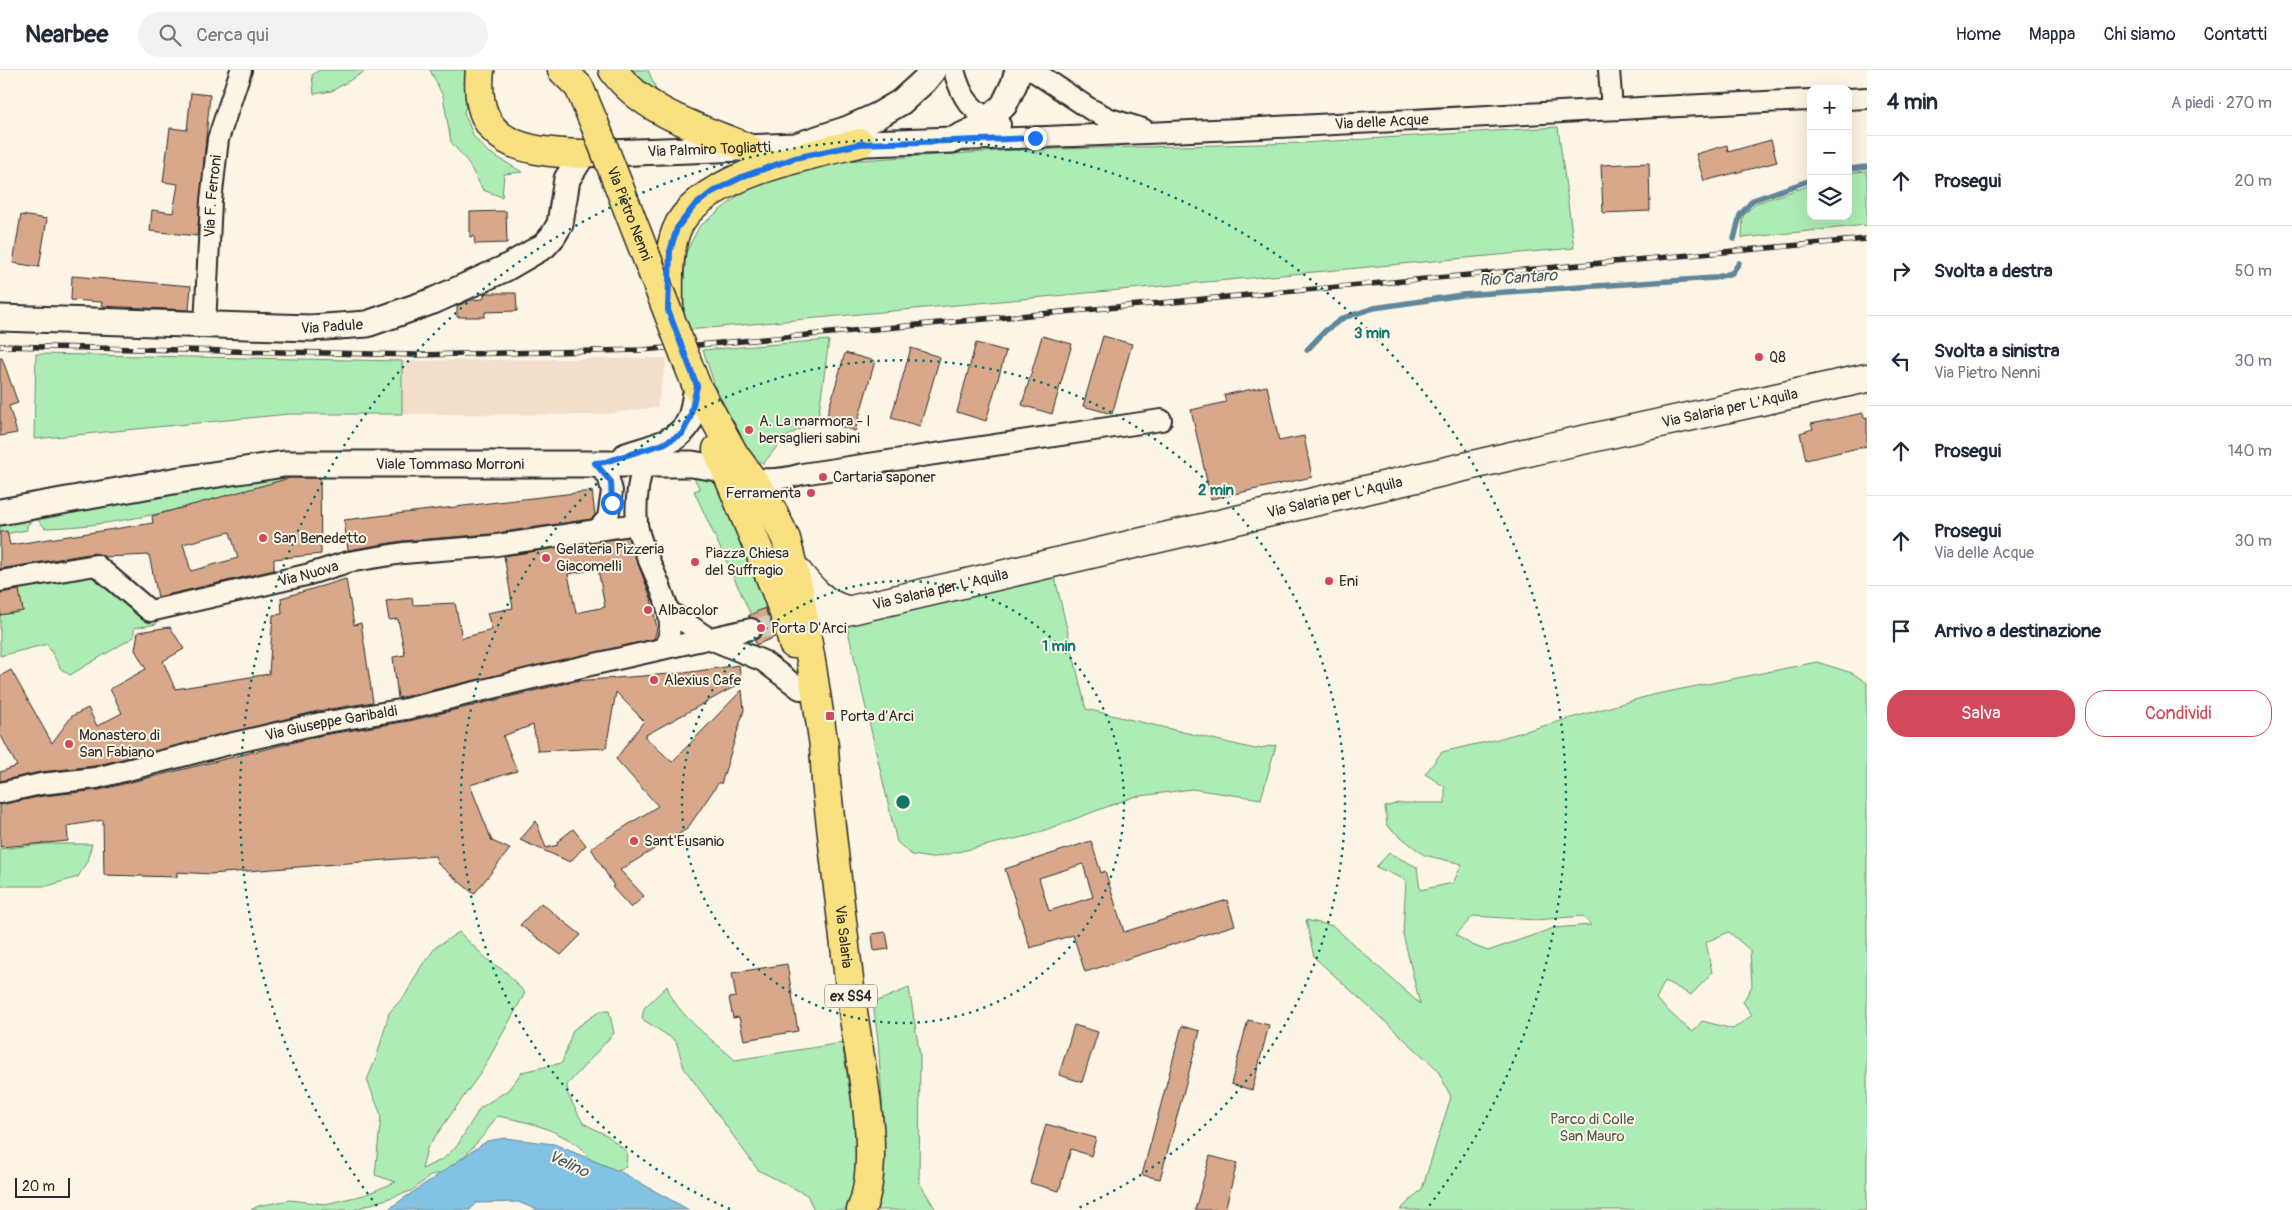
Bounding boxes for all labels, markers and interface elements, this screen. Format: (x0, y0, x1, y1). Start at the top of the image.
search box (138, 12, 488, 57)
text: Nearbee (25, 20, 108, 49)
icon: search (156, 21, 184, 49)
text: Cerca qui (196, 23, 269, 47)
text: Home (1955, 23, 2001, 46)
text: Mappa (2029, 23, 2075, 46)
text: Chi siamo (2103, 23, 2176, 46)
text: Contatti (2204, 23, 2267, 46)
map controls (1807, 85, 1852, 220)
button: + (1807, 85, 1852, 130)
text: 4 min (1887, 89, 1938, 116)
text: A piedi · 270 m (2171, 93, 2272, 113)
street label: Via delle Acque (1334, 110, 1430, 134)
route end (1024, 127, 1047, 150)
button: − (1807, 130, 1852, 175)
street label: Via Palmiro Togliatti (647, 138, 771, 162)
street label: Via F. Ferroni (200, 154, 226, 238)
street label: Via Pietro Nenni (602, 164, 656, 264)
icon: ahead (1887, 167, 1915, 195)
text: Prosegui (1934, 169, 2001, 193)
text: 20 m (2234, 171, 2272, 191)
button: layers (1807, 175, 1852, 220)
icon: right (1887, 257, 1915, 285)
text: Svolta a destra (1934, 259, 2053, 283)
text: 50 m (2235, 261, 2272, 281)
water label: Rio Cantaro (1479, 265, 1559, 291)
street label: Via Padule (300, 315, 364, 338)
text: 3 min (1354, 324, 1390, 343)
text: Svolta a sinistra (1934, 339, 2060, 363)
icon: left (1887, 347, 1915, 375)
place label: Q8 (1769, 348, 1786, 367)
marker: Q8 (1753, 351, 1765, 363)
text: 30 m (2234, 351, 2272, 371)
text: Via Pietro Nenni (1934, 363, 2040, 383)
street label: Via Salaria per L'Aquila (1660, 384, 1800, 432)
place label: A. La marmora - I bersaglieri sabini (759, 412, 870, 448)
marker: A. La marmora - I bersaglieri sabini (743, 424, 755, 436)
icon: ahead (1887, 437, 1915, 465)
text: Prosegui (1934, 439, 2001, 463)
text: 140 m (2228, 441, 2272, 461)
street label: Viale Tommaso Morroni (376, 455, 524, 474)
place label: Cartaria saponer (833, 468, 936, 487)
marker: Cartaria saponer (817, 471, 829, 483)
street label: Via Salaria per L'Aquila (1265, 473, 1405, 523)
text: 2 min (1198, 481, 1234, 500)
place label: Ferramenta (726, 484, 801, 503)
marker: Ferramenta (805, 487, 817, 499)
route start (601, 492, 624, 515)
text: Prosegui (1934, 519, 2001, 543)
icon: ahead (1887, 527, 1915, 555)
place label: San Benedetto (273, 529, 367, 548)
text: 30 m (2234, 531, 2272, 551)
marker: San Benedetto (257, 532, 269, 544)
place label: Gelateria Pizzeria Giacomelli (556, 540, 664, 576)
text: Via delle Acque (1934, 543, 2034, 563)
place label: Piazza Chiesa del Suffragio (705, 544, 789, 580)
marker: Gelateria Pizzeria Giacomelli (540, 552, 552, 564)
marker: Piazza Chiesa del Suffragio (689, 556, 701, 568)
street label: Via Nuova (277, 557, 341, 591)
street label: Via Salaria per L'Aquila (871, 565, 1010, 615)
place label: Eni (1339, 572, 1358, 591)
marker: Eni (1323, 575, 1335, 587)
place label: Albacolor (658, 601, 719, 620)
marker: Albacolor (642, 604, 654, 616)
icon: arrive (1887, 617, 1915, 645)
place label: Porta D'Arci (771, 619, 847, 638)
text: Arrivo a destinazione (1934, 619, 2101, 643)
marker: Porta D'Arci (755, 622, 767, 634)
text: 1 min (1042, 637, 1076, 656)
place label: Alexius Cafe (664, 671, 742, 690)
marker: Alexius Cafe (648, 674, 660, 686)
button: Salva (1887, 690, 2075, 737)
button: Condividi (2085, 690, 2272, 737)
street label: Via Giuseppe Garibaldi (263, 702, 399, 745)
place label: Porta d'Arci (840, 707, 914, 726)
marker: Porta d'Arci (824, 710, 836, 722)
place label: Monastero di San Fabiano (79, 726, 160, 762)
marker: Monastero di San Fabiano (63, 738, 75, 750)
centre of rings (894, 793, 912, 811)
place label: Sant'Eusanio (644, 832, 724, 851)
marker: Sant'Eusanio (628, 835, 640, 847)
street label: Via Salaria (830, 904, 857, 969)
road number: ex SS4 (825, 984, 877, 1008)
park label: Parco di Colle San Mauro (1550, 1110, 1635, 1146)
water label: Velino (545, 1146, 593, 1182)
scale bar (15, 1175, 70, 1198)
text: 20 m (22, 1178, 55, 1195)

